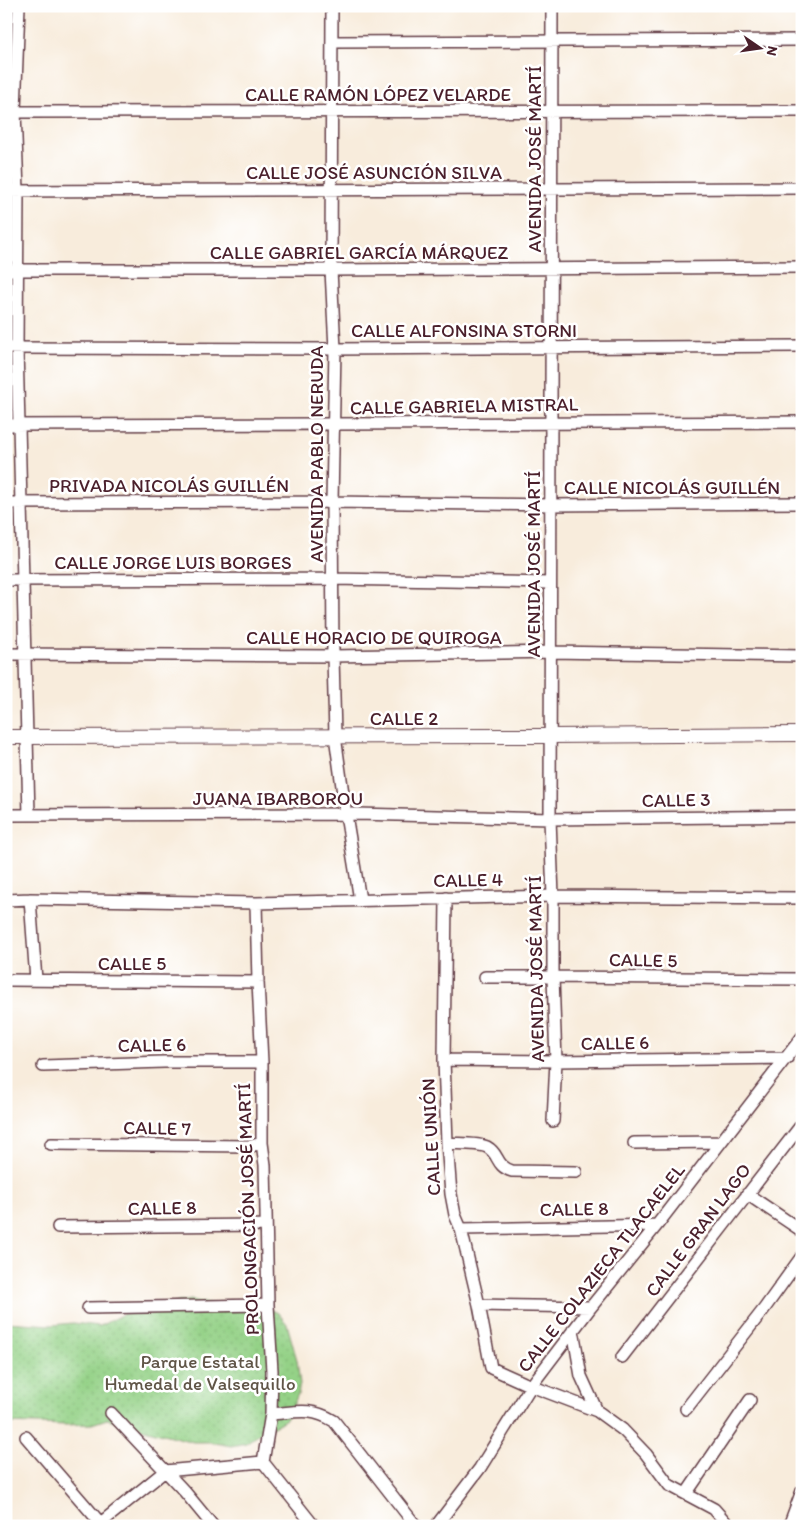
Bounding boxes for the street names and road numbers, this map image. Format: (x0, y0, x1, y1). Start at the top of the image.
street label: AVENIDA JOSÉ MARTÍ (523, 66, 546, 252)
street label: CALLE RAMÓN LÓPEZ VELARDE (245, 83, 511, 106)
street label: CALLE JOSÉ ASUNCIÓN SILVA (246, 161, 502, 184)
street label: CALLE GABRIEL GARCÍA MÁRQUEZ (210, 241, 509, 264)
street label: CALLE ALFONSINA STORNI (351, 319, 577, 342)
street label: AVENIDA PABLO NERUDA (305, 345, 328, 563)
street label: CALLE GABRIELA MISTRAL (350, 393, 579, 419)
street label: AVENIDA JOSÉ MARTÍ (522, 471, 545, 657)
street label: PRIVADA NICOLÁS GUILLÉN (49, 474, 289, 497)
street label: CALLE NICOLÁS GUILLÉN (564, 476, 780, 499)
street label: CALLE JORGE LUIS BORGES (54, 551, 292, 574)
street label: CALLE HORACIO DE QUIROGA (246, 626, 502, 649)
street label: CALLE 2 (370, 707, 438, 730)
street label: JUANA IBARBOROU (193, 787, 363, 810)
street label: CALLE 3 (641, 788, 711, 812)
street label: CALLE 4 (433, 868, 503, 892)
street label: AVENIDA JOSÉ MARTÍ (523, 875, 549, 1063)
street label: CALLE 5 (609, 948, 677, 972)
street label: CALLE 5 (98, 952, 166, 975)
street label: CALLE 6 (581, 1031, 649, 1055)
street label: CALLE 6 (118, 1033, 186, 1057)
street label: CALLE UNIÓN (416, 1078, 446, 1196)
street label: PROLONGACIÓN JOSÉ MARTÍ (232, 1082, 264, 1336)
street label: CALLE 7 (123, 1116, 191, 1140)
street label: CALLE COLAZIECA TLACAELEL (512, 1159, 690, 1377)
street label: CALLE GRAN LAGO (640, 1159, 756, 1301)
street label: CALLE 8 (127, 1196, 197, 1220)
street label: CALLE 8 (539, 1197, 609, 1221)

